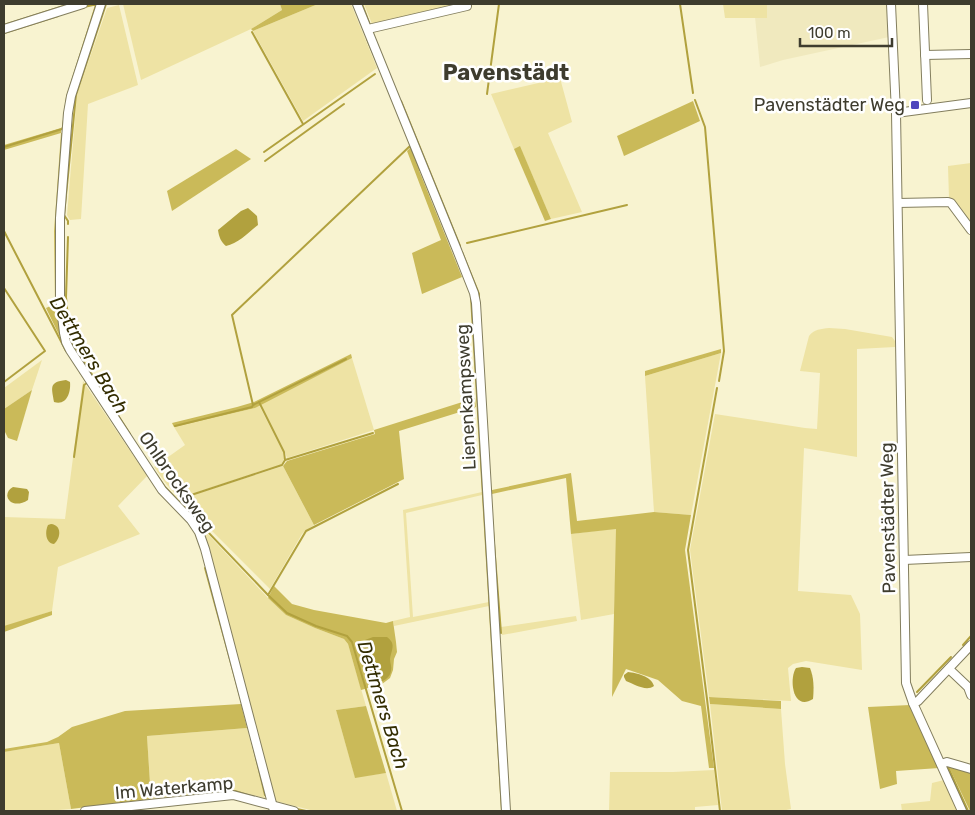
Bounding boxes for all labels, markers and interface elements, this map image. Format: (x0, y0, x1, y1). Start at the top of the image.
scale bar (800, 15, 892, 47)
text: 100 m (808, 24, 850, 42)
district label: Pavenstädt (443, 59, 569, 86)
place label: Pavenstädter Weg (754, 94, 905, 116)
marker: Pavenstädter Weg (909, 99, 921, 111)
water label: Dettmers Bach (45, 292, 133, 418)
street label: Lienenkampsweg (451, 323, 481, 471)
street label: Ohlbrocksweg (134, 427, 220, 537)
street label: Pavenstädter Weg (876, 442, 900, 594)
water label: Dettmers Bach (353, 638, 413, 772)
street label: Im Waterkamp (114, 772, 234, 804)

